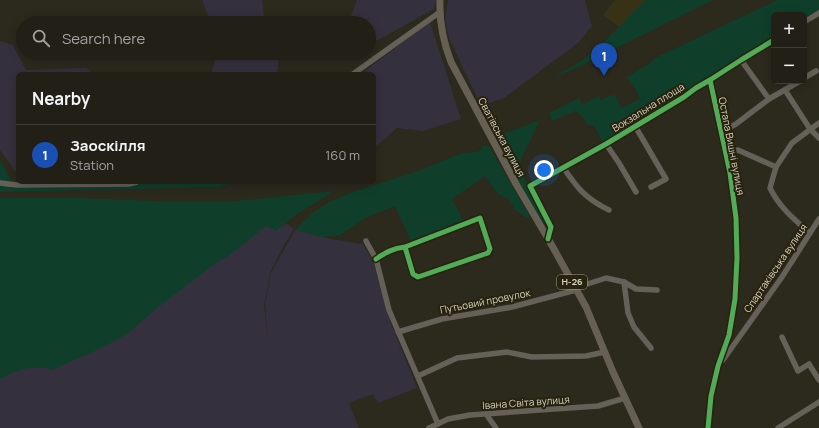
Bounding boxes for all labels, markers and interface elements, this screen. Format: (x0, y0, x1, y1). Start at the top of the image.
map controls (771, 12, 807, 84)
button: + (771, 12, 807, 48)
search box (16, 16, 376, 60)
icon: search (30, 27, 52, 49)
text: Search here (62, 28, 145, 49)
pin: 1 (591, 43, 617, 76)
button: − (771, 48, 807, 84)
street label: Вокзальна площа (609, 79, 687, 135)
text: Nearby (32, 87, 90, 110)
street label: Сватівська вулиця (475, 95, 529, 179)
street label: Остапа Вишні вулиця (716, 96, 748, 196)
text: Заоскiлля (70, 135, 145, 156)
text: 1 (42, 146, 48, 164)
text: 160 m (325, 146, 360, 164)
text: Station (70, 156, 114, 174)
your location (534, 160, 554, 180)
street label: Спартаківська вулиця (740, 221, 810, 315)
road number: Н-26 (557, 275, 587, 289)
street label: Путьовий провулок (439, 285, 532, 317)
street label: Івана Світа вулиця (482, 392, 570, 412)

